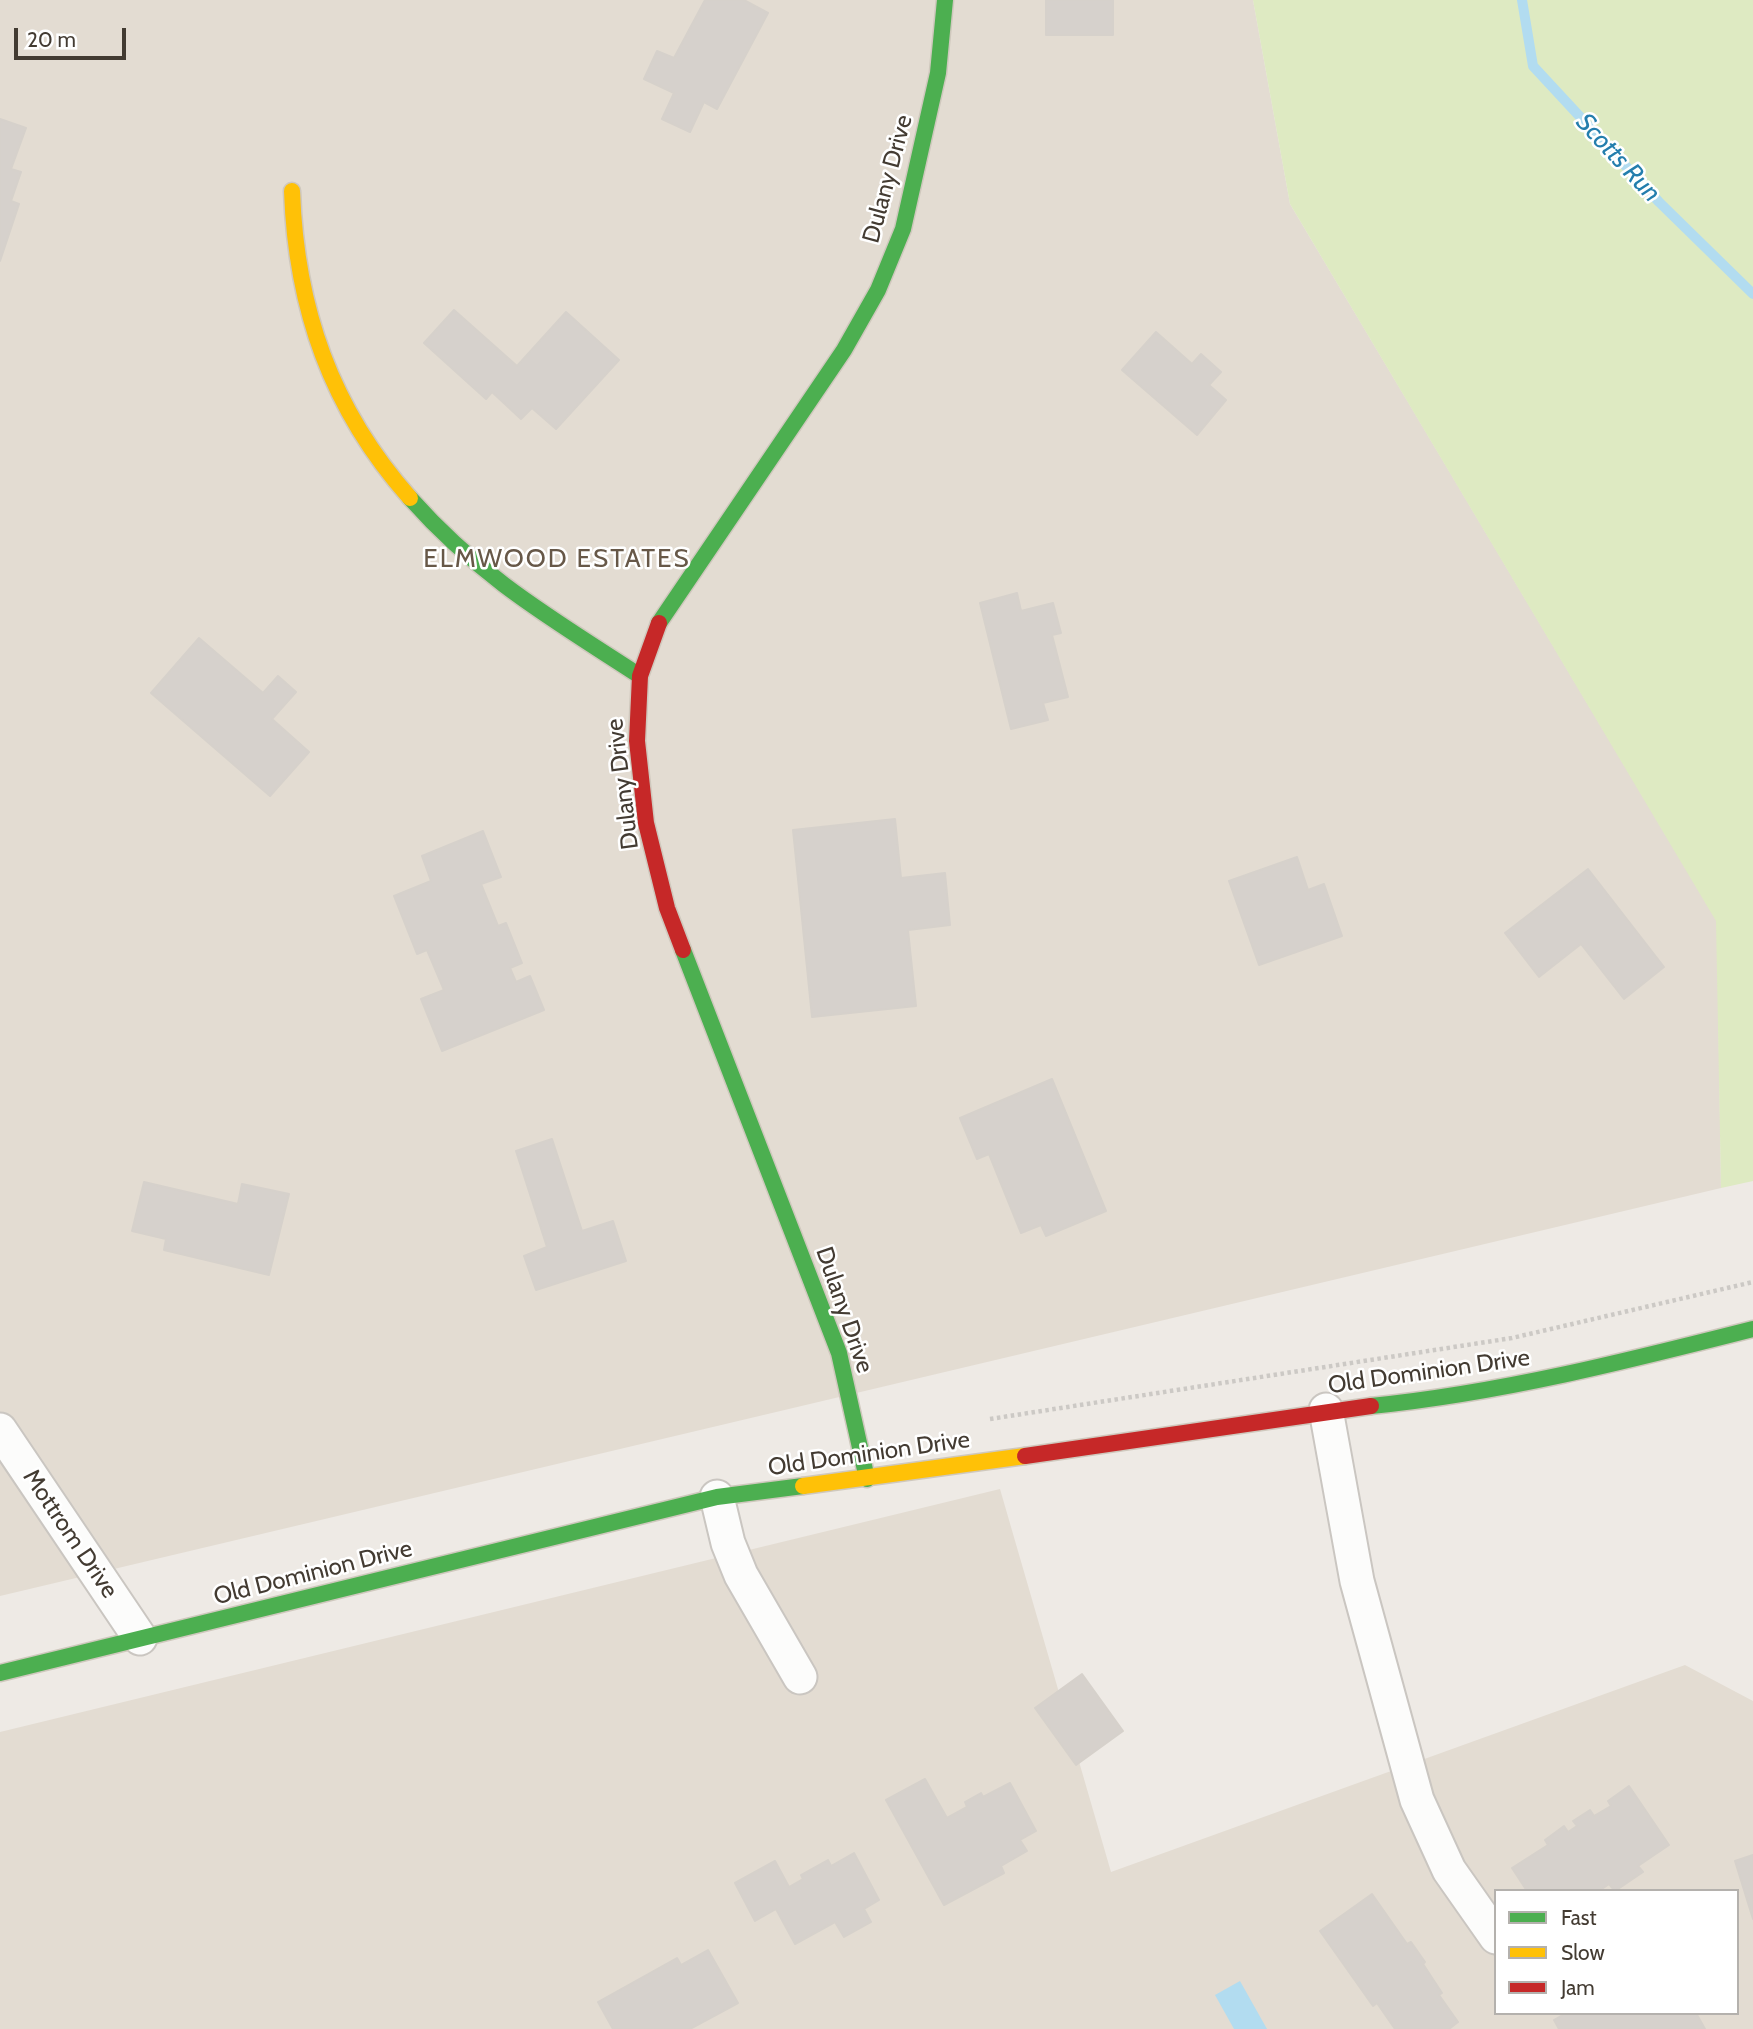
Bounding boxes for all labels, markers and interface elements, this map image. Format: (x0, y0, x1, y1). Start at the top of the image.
scale bar (18, 14, 130, 58)
text: 20 m (27, 27, 76, 52)
water label: Scotts Run (1569, 107, 1667, 209)
street label: Dulany Drive (857, 112, 919, 246)
district label: ELMWOOD ESTATES (425, 543, 689, 575)
street label: Dulany Drive (601, 717, 645, 851)
street label: Dulany Drive (809, 1243, 879, 1377)
street label: Old Dominion Drive (1326, 1344, 1532, 1400)
street label: Old Dominion Drive (766, 1426, 972, 1482)
street label: Mottrom Drive (16, 1464, 124, 1604)
street label: Old Dominion Drive (211, 1534, 415, 1612)
legend (1494, 1889, 1739, 2015)
text: Fast (1561, 1905, 1597, 1930)
text: Slow (1561, 1940, 1605, 1965)
text: Jam (1561, 1975, 1595, 2000)

